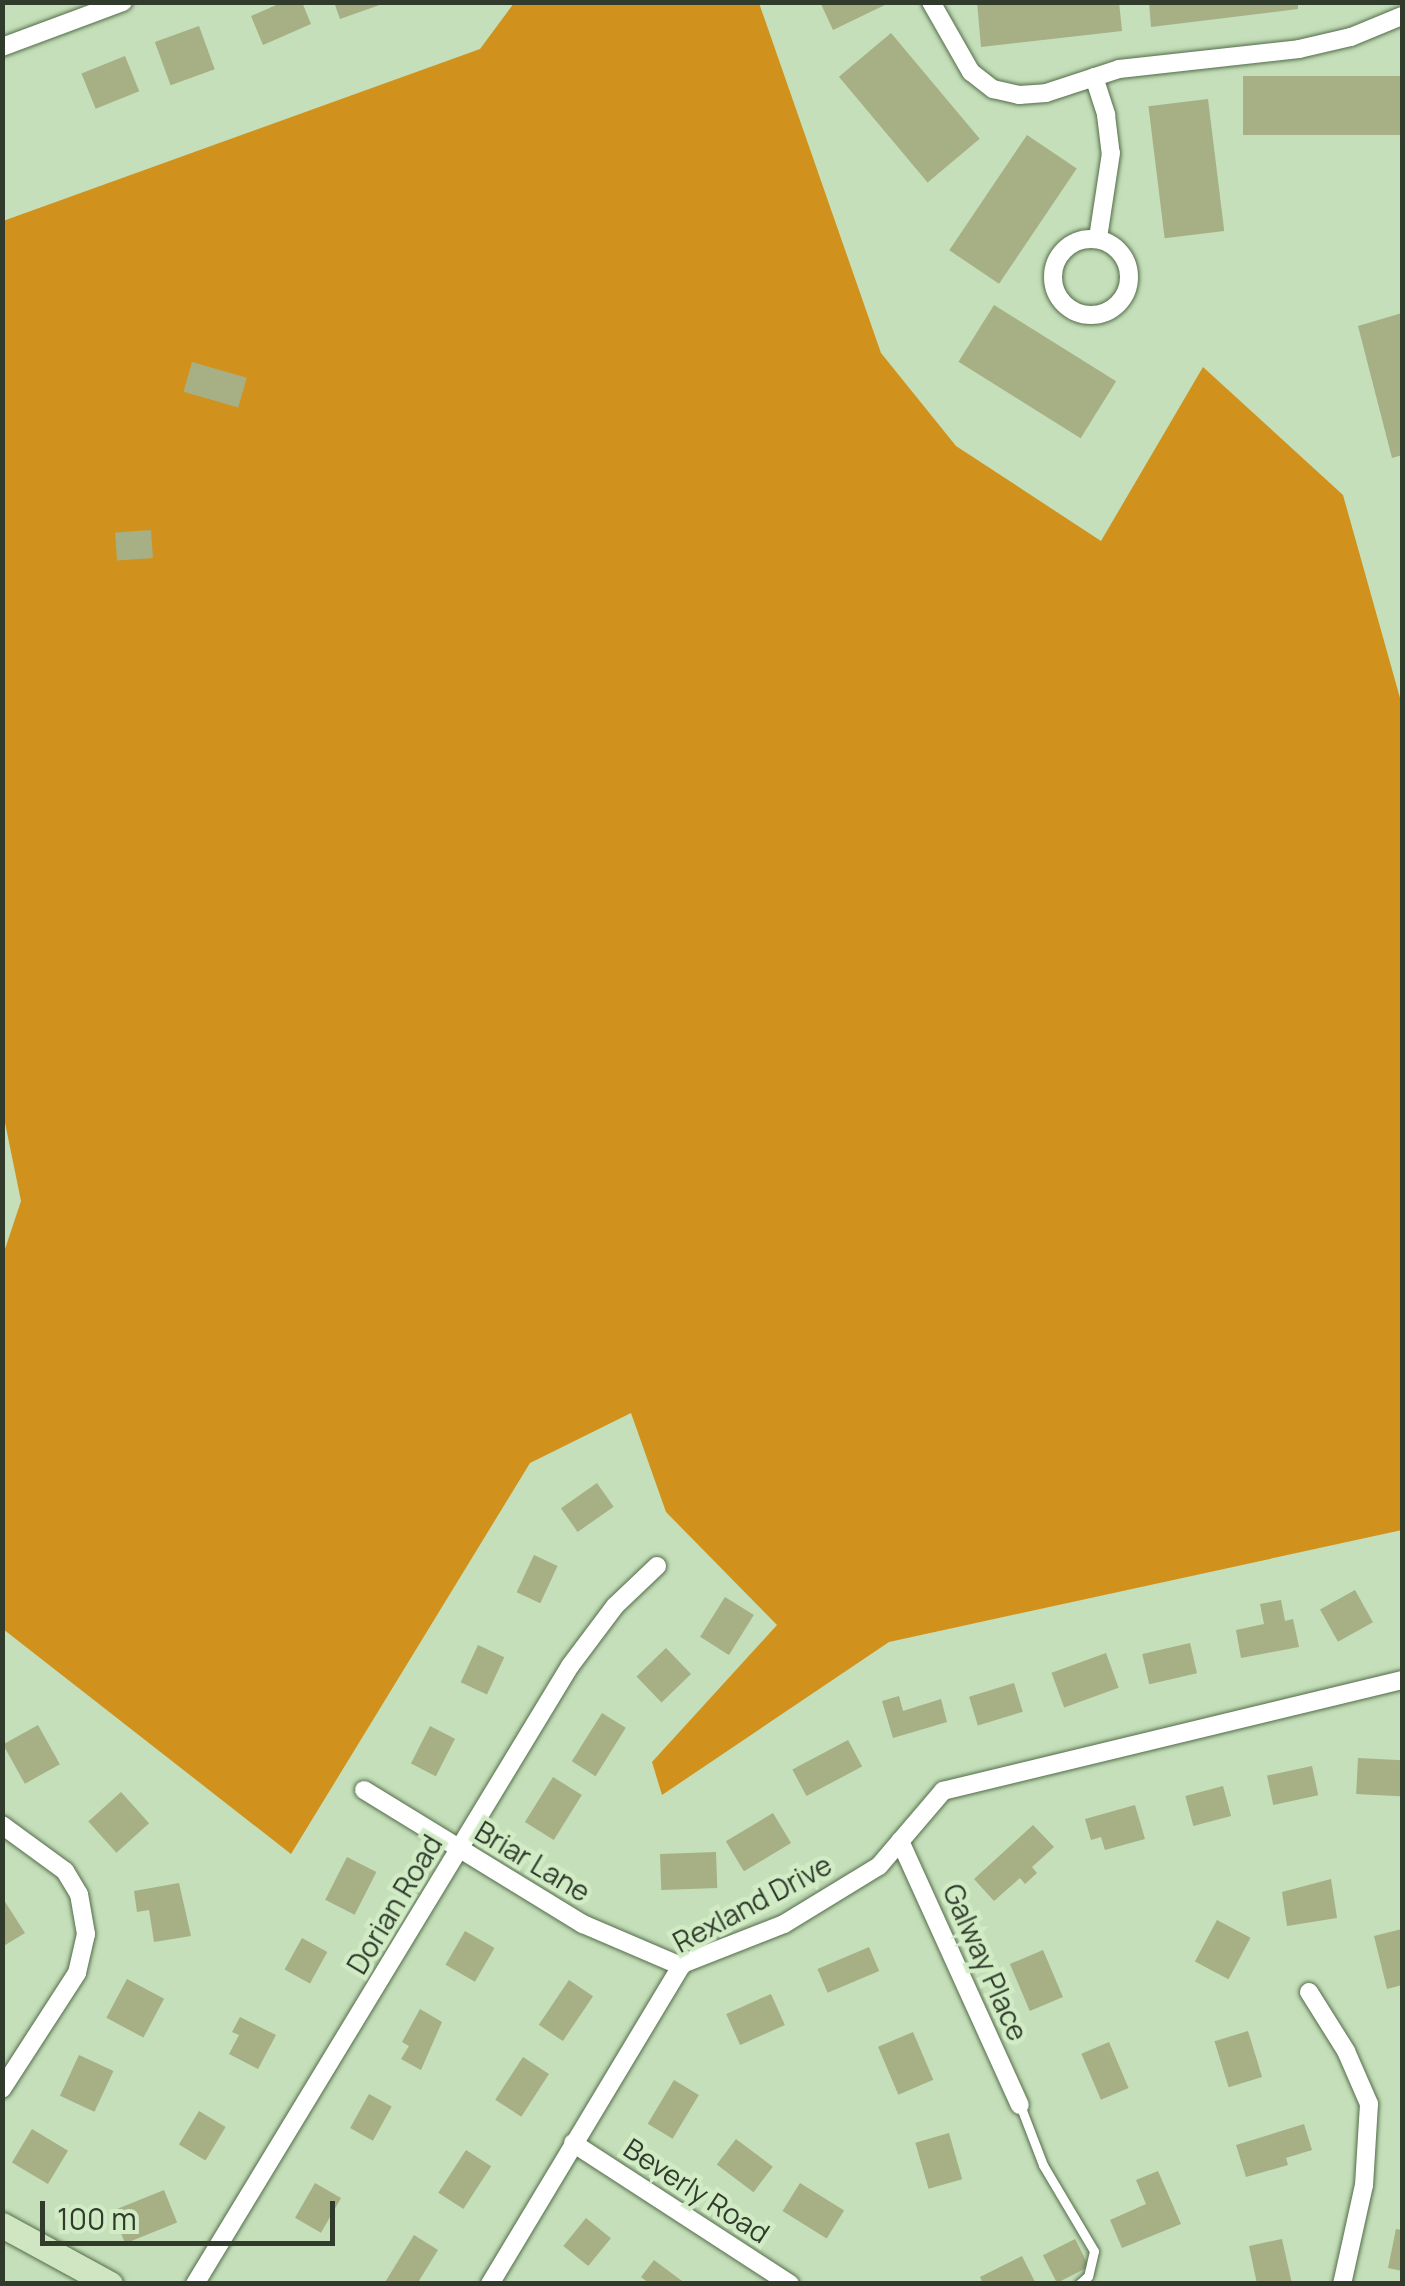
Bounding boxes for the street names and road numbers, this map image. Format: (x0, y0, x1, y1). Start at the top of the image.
street label: Briar Lane (470, 1814, 596, 1908)
street label: Dorian Road (339, 1828, 449, 1980)
street label: Rexland Drive (667, 1847, 837, 1959)
street label: Galway Place (936, 1878, 1036, 2046)
street label: Beverly Road (618, 2131, 776, 2249)

